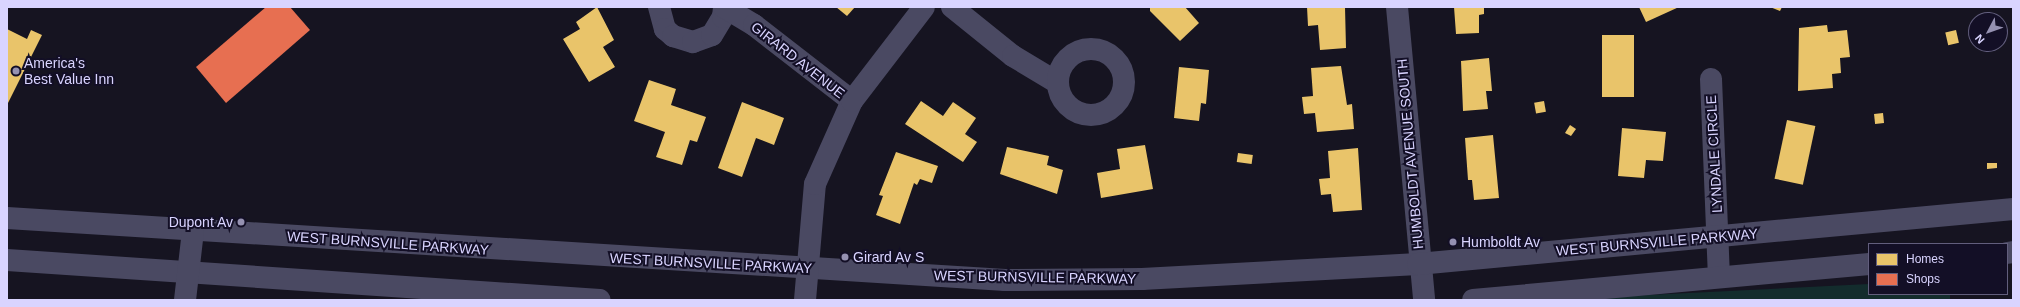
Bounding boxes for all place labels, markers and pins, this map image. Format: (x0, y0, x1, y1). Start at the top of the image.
place label: America's Best Value Inn (24, 55, 114, 88)
marker: America's Best Value Inn (11, 66, 21, 76)
place label: Dupont Av (168, 214, 233, 230)
marker: Dupont Av (236, 217, 246, 227)
place label: Humboldt Av (1461, 234, 1541, 250)
marker: Humboldt Av (1448, 237, 1458, 247)
place label: Girard Av S (853, 249, 925, 265)
marker: Girard Av S (840, 252, 850, 262)

